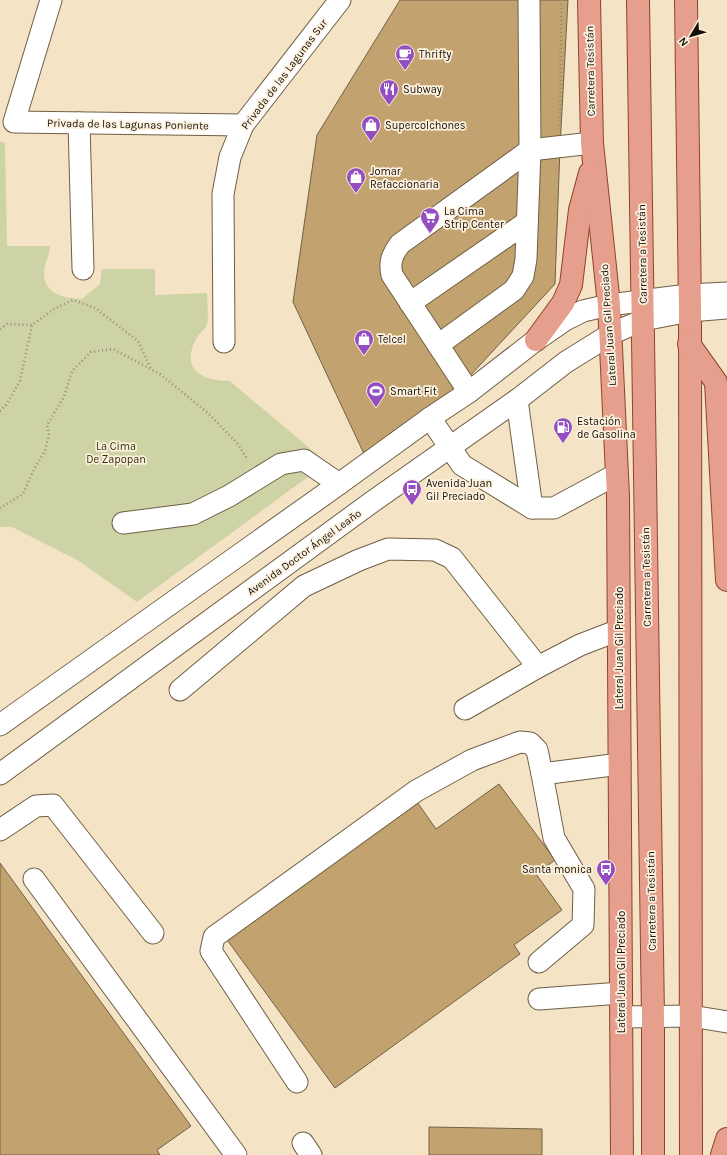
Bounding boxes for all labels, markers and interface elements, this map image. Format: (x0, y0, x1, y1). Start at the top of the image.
north arrow (671, 16, 711, 56)
street label: Privada de las Lagunas Sur (239, 17, 330, 132)
street label: Carretera Tesistán (583, 25, 598, 117)
text: N (676, 35, 691, 49)
cafe icon: Thrifty (394, 43, 416, 71)
place label: Thrifty (419, 48, 451, 61)
restaurant icon: Subway (378, 78, 400, 106)
place label: Subway (403, 83, 442, 96)
shop icon: Supercolchones (360, 114, 382, 142)
street label: Privada de las Lagunas Poniente (47, 117, 209, 132)
place label: Supercolchones (385, 119, 466, 132)
place label: Jomar Refaccionaria (370, 165, 439, 191)
shop icon: Jomar Refaccionaria (345, 166, 367, 194)
street label: Carretera a Tesistán (635, 204, 650, 304)
place label: La Cima Strip Center (444, 205, 504, 231)
supermarket icon: La Cima Strip Center (419, 206, 441, 234)
street label: Lateral Juan Gil Preciado (598, 263, 619, 386)
shop icon: Telcel (353, 328, 375, 356)
place label: Telcel (378, 333, 406, 346)
sports icon: Smart Fit (365, 380, 387, 408)
place label: Smart Fit (390, 385, 437, 398)
place label: Estación de Gasolina (577, 415, 636, 441)
fuel station icon: Estación de Gasolina (552, 416, 574, 444)
park label: La Cima De Zapopan (86, 440, 146, 466)
place label: Avenida Juan Gil Preciado (426, 477, 492, 503)
bus stop icon: Avenida Juan Gil Preciado (401, 478, 423, 506)
street label: Avenida Doctor Ángel Leaño (243, 505, 364, 598)
street label: Carretera a Tesistán (639, 527, 654, 627)
street label: Lateral Juan Gil Preciado (613, 587, 626, 709)
street label: Carretera a Tesistán (644, 851, 659, 951)
bus stop icon: Santa monica (595, 858, 617, 886)
place label: Santa monica (522, 863, 592, 876)
street label: Lateral Juan Gil Preciado (615, 911, 628, 1033)

